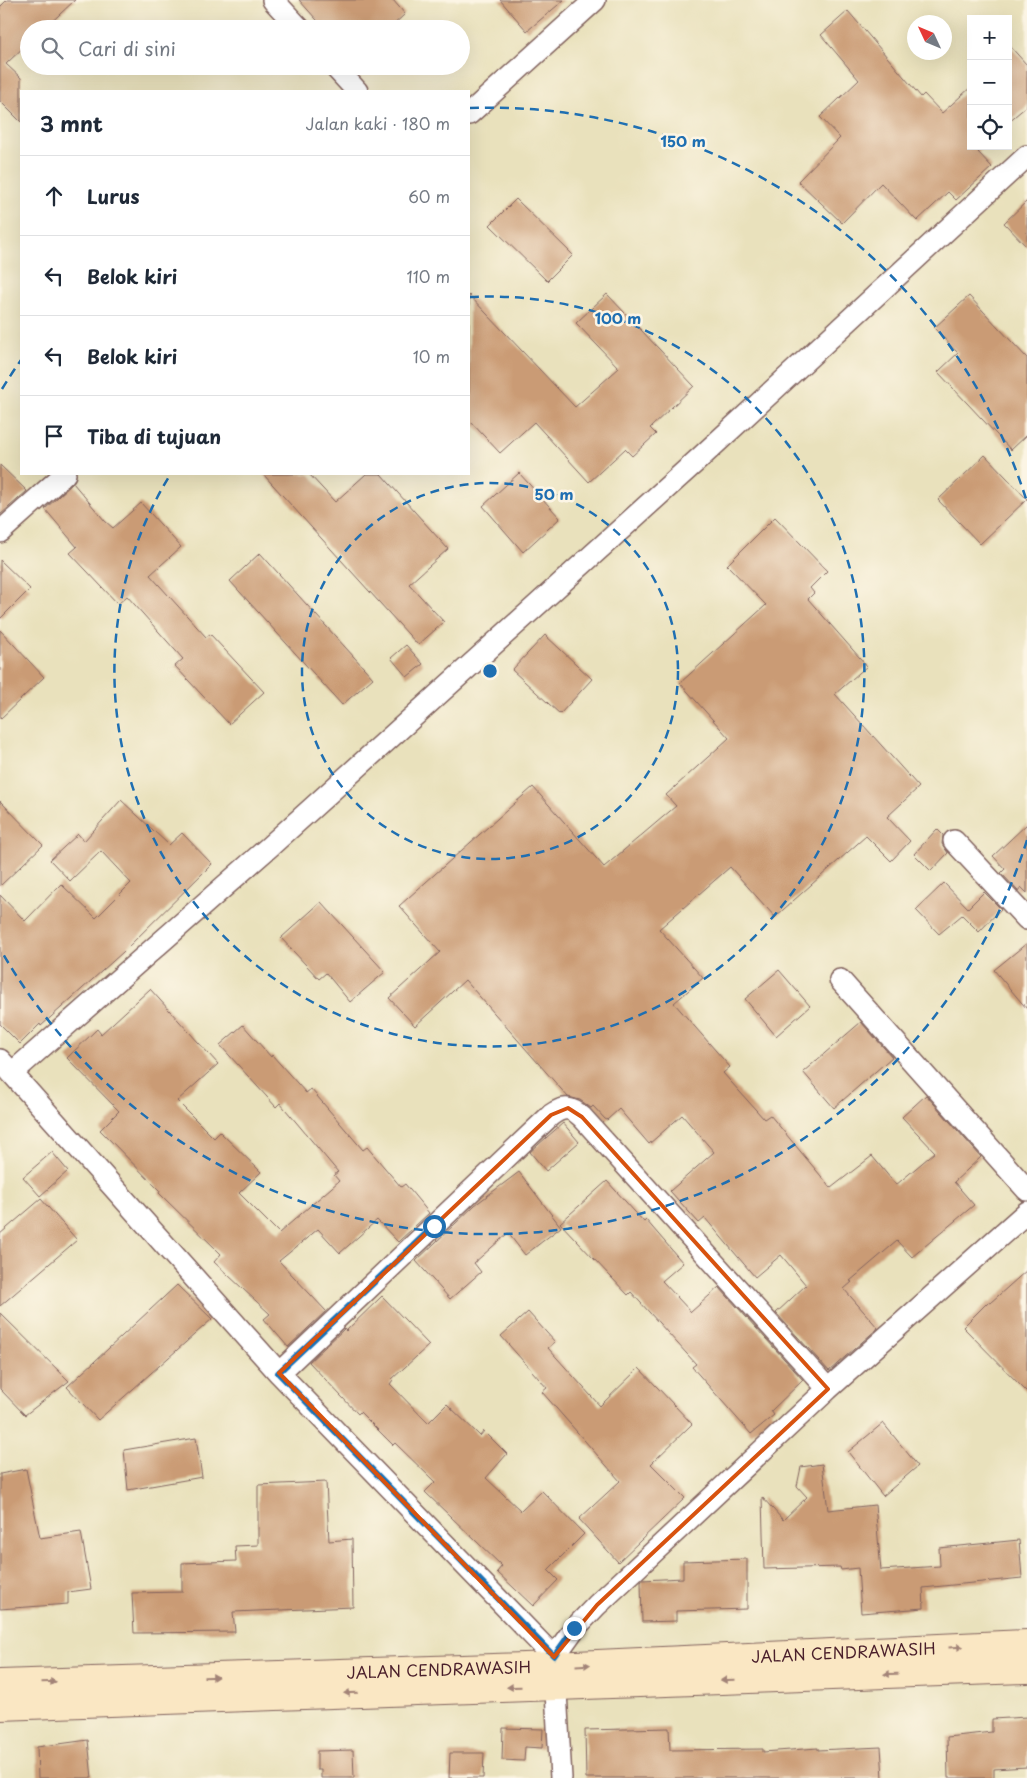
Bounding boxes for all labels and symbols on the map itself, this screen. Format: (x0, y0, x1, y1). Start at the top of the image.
north arrow (907, 15, 952, 60)
text: 150 m (660, 129, 706, 152)
text: 100 m (595, 306, 641, 329)
text: 50 m (535, 482, 573, 505)
centre of rings (481, 662, 499, 680)
route start (423, 1215, 446, 1238)
route end (563, 1617, 586, 1640)
street label: JALAN CENDRAWASIH (751, 1635, 936, 1668)
one-way arrow (948, 1643, 964, 1651)
street label: JALAN CENDRAWASIH (346, 1654, 531, 1684)
one-way arrow (576, 1660, 592, 1668)
one-way arrow (883, 1670, 899, 1678)
one-way arrow (203, 1673, 219, 1681)
one-way arrow (720, 1676, 736, 1684)
one-way arrow (41, 1678, 57, 1686)
one-way arrow (505, 1683, 521, 1691)
one-way arrow (343, 1689, 359, 1697)

